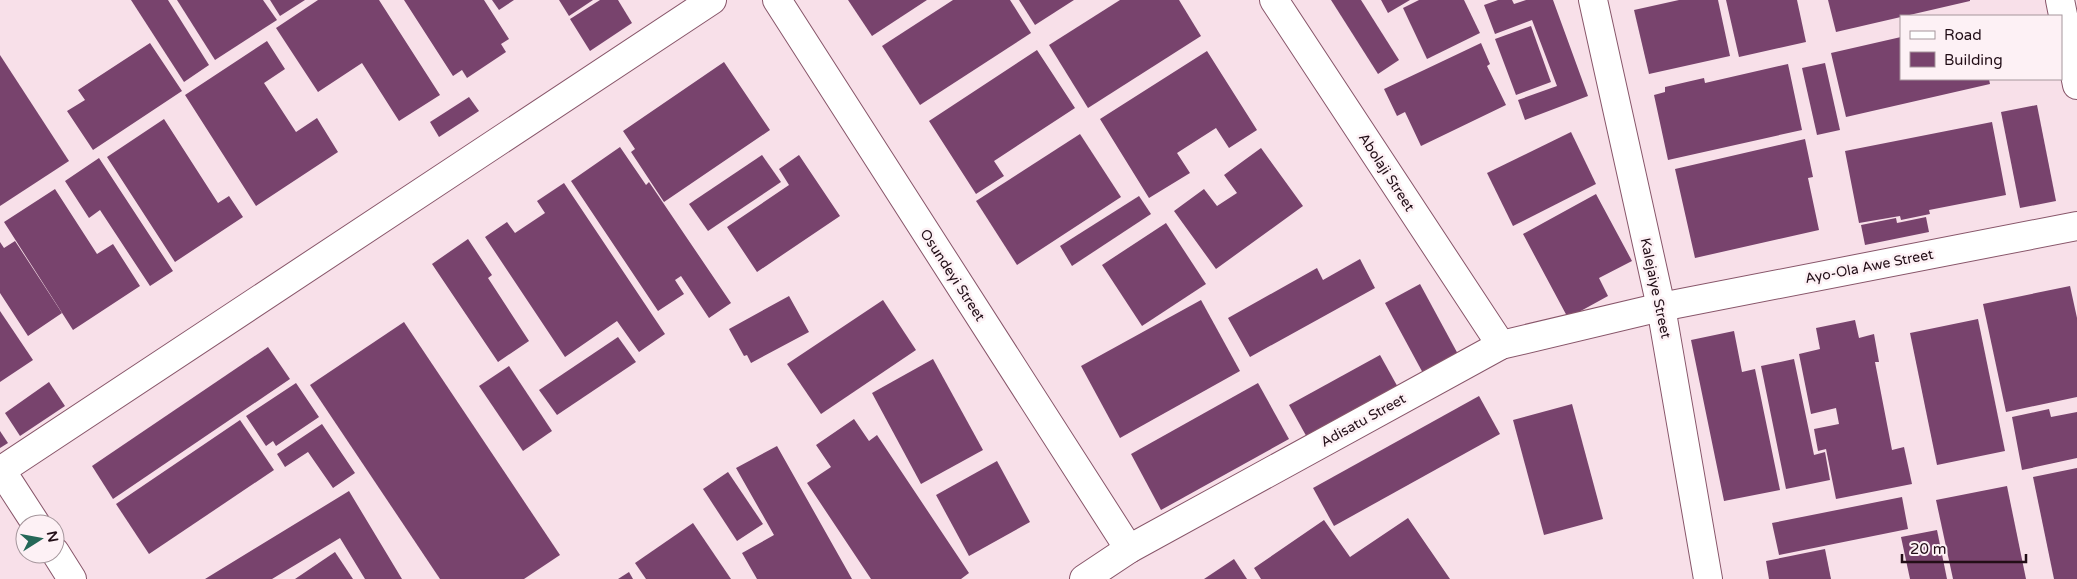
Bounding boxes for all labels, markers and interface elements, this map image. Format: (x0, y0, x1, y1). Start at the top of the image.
legend (1900, 15, 2062, 80)
text: Road (1944, 26, 1982, 44)
text: Building (1944, 51, 2003, 69)
street label: Abolaji Street (1355, 130, 1419, 215)
street label: Osundeyi Street (916, 226, 989, 325)
street label: Kalejaiye Street (1637, 236, 1675, 341)
street label: Ayo-Ola Awe Street (1804, 246, 1935, 287)
street label: Adisatu Street (1318, 390, 1409, 451)
north arrow (15, 514, 65, 564)
text: N (43, 529, 62, 544)
scale bar (1902, 532, 2026, 564)
text: 20 m (1910, 540, 1947, 558)

